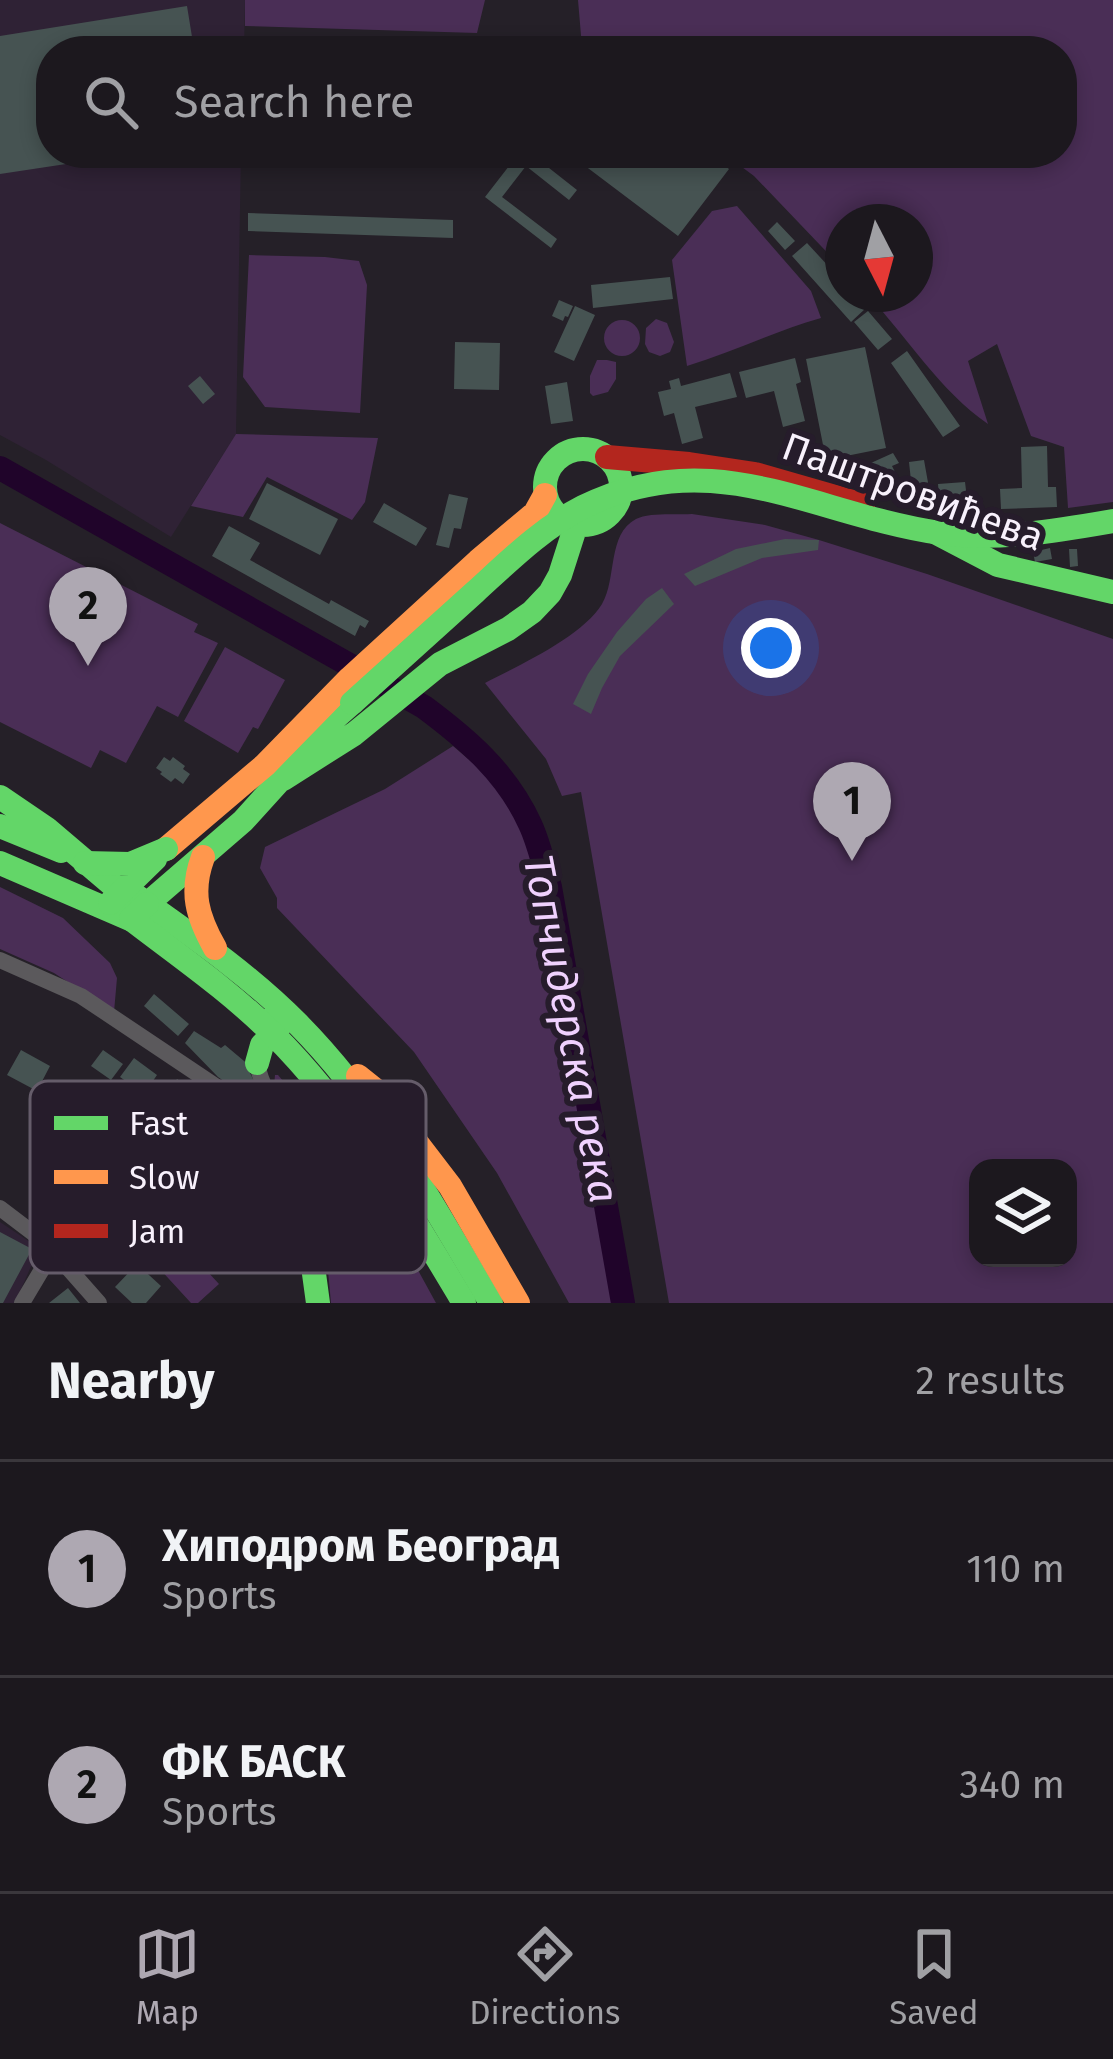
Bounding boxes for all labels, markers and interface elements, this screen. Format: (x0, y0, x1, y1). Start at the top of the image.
search box (36, 36, 1077, 168)
icon: search (78, 69, 144, 135)
text: Search here (174, 75, 414, 129)
north arrow (825, 204, 933, 312)
street label: Паштровићева (776, 423, 1050, 561)
pin: 2 (49, 567, 127, 666)
your location (741, 618, 801, 678)
pin: 1 (813, 762, 891, 861)
water label: Топчидерска река (513, 851, 629, 1207)
legend (30, 1081, 426, 1273)
text: Fast (129, 1104, 188, 1144)
text: Slow (129, 1158, 199, 1198)
map controls (969, 1159, 1077, 1267)
button: layers (969, 1159, 1077, 1267)
text: Jam (129, 1212, 185, 1252)
text: Nearby (48, 1350, 214, 1412)
text: 2 results (916, 1358, 1065, 1404)
text: Хиподром Београд (162, 1519, 559, 1573)
text: 1 (78, 1546, 96, 1592)
text: 110 m (966, 1546, 1065, 1592)
text: Sports (162, 1573, 277, 1619)
text: ФК БАСК (162, 1735, 345, 1789)
text: 2 (77, 1762, 97, 1808)
text: 340 m (959, 1762, 1065, 1808)
text: Sports (162, 1789, 277, 1835)
tab: Map (134, 1921, 200, 2033)
tab: Directions (469, 1921, 621, 2033)
tab: Saved (889, 1921, 979, 2033)

